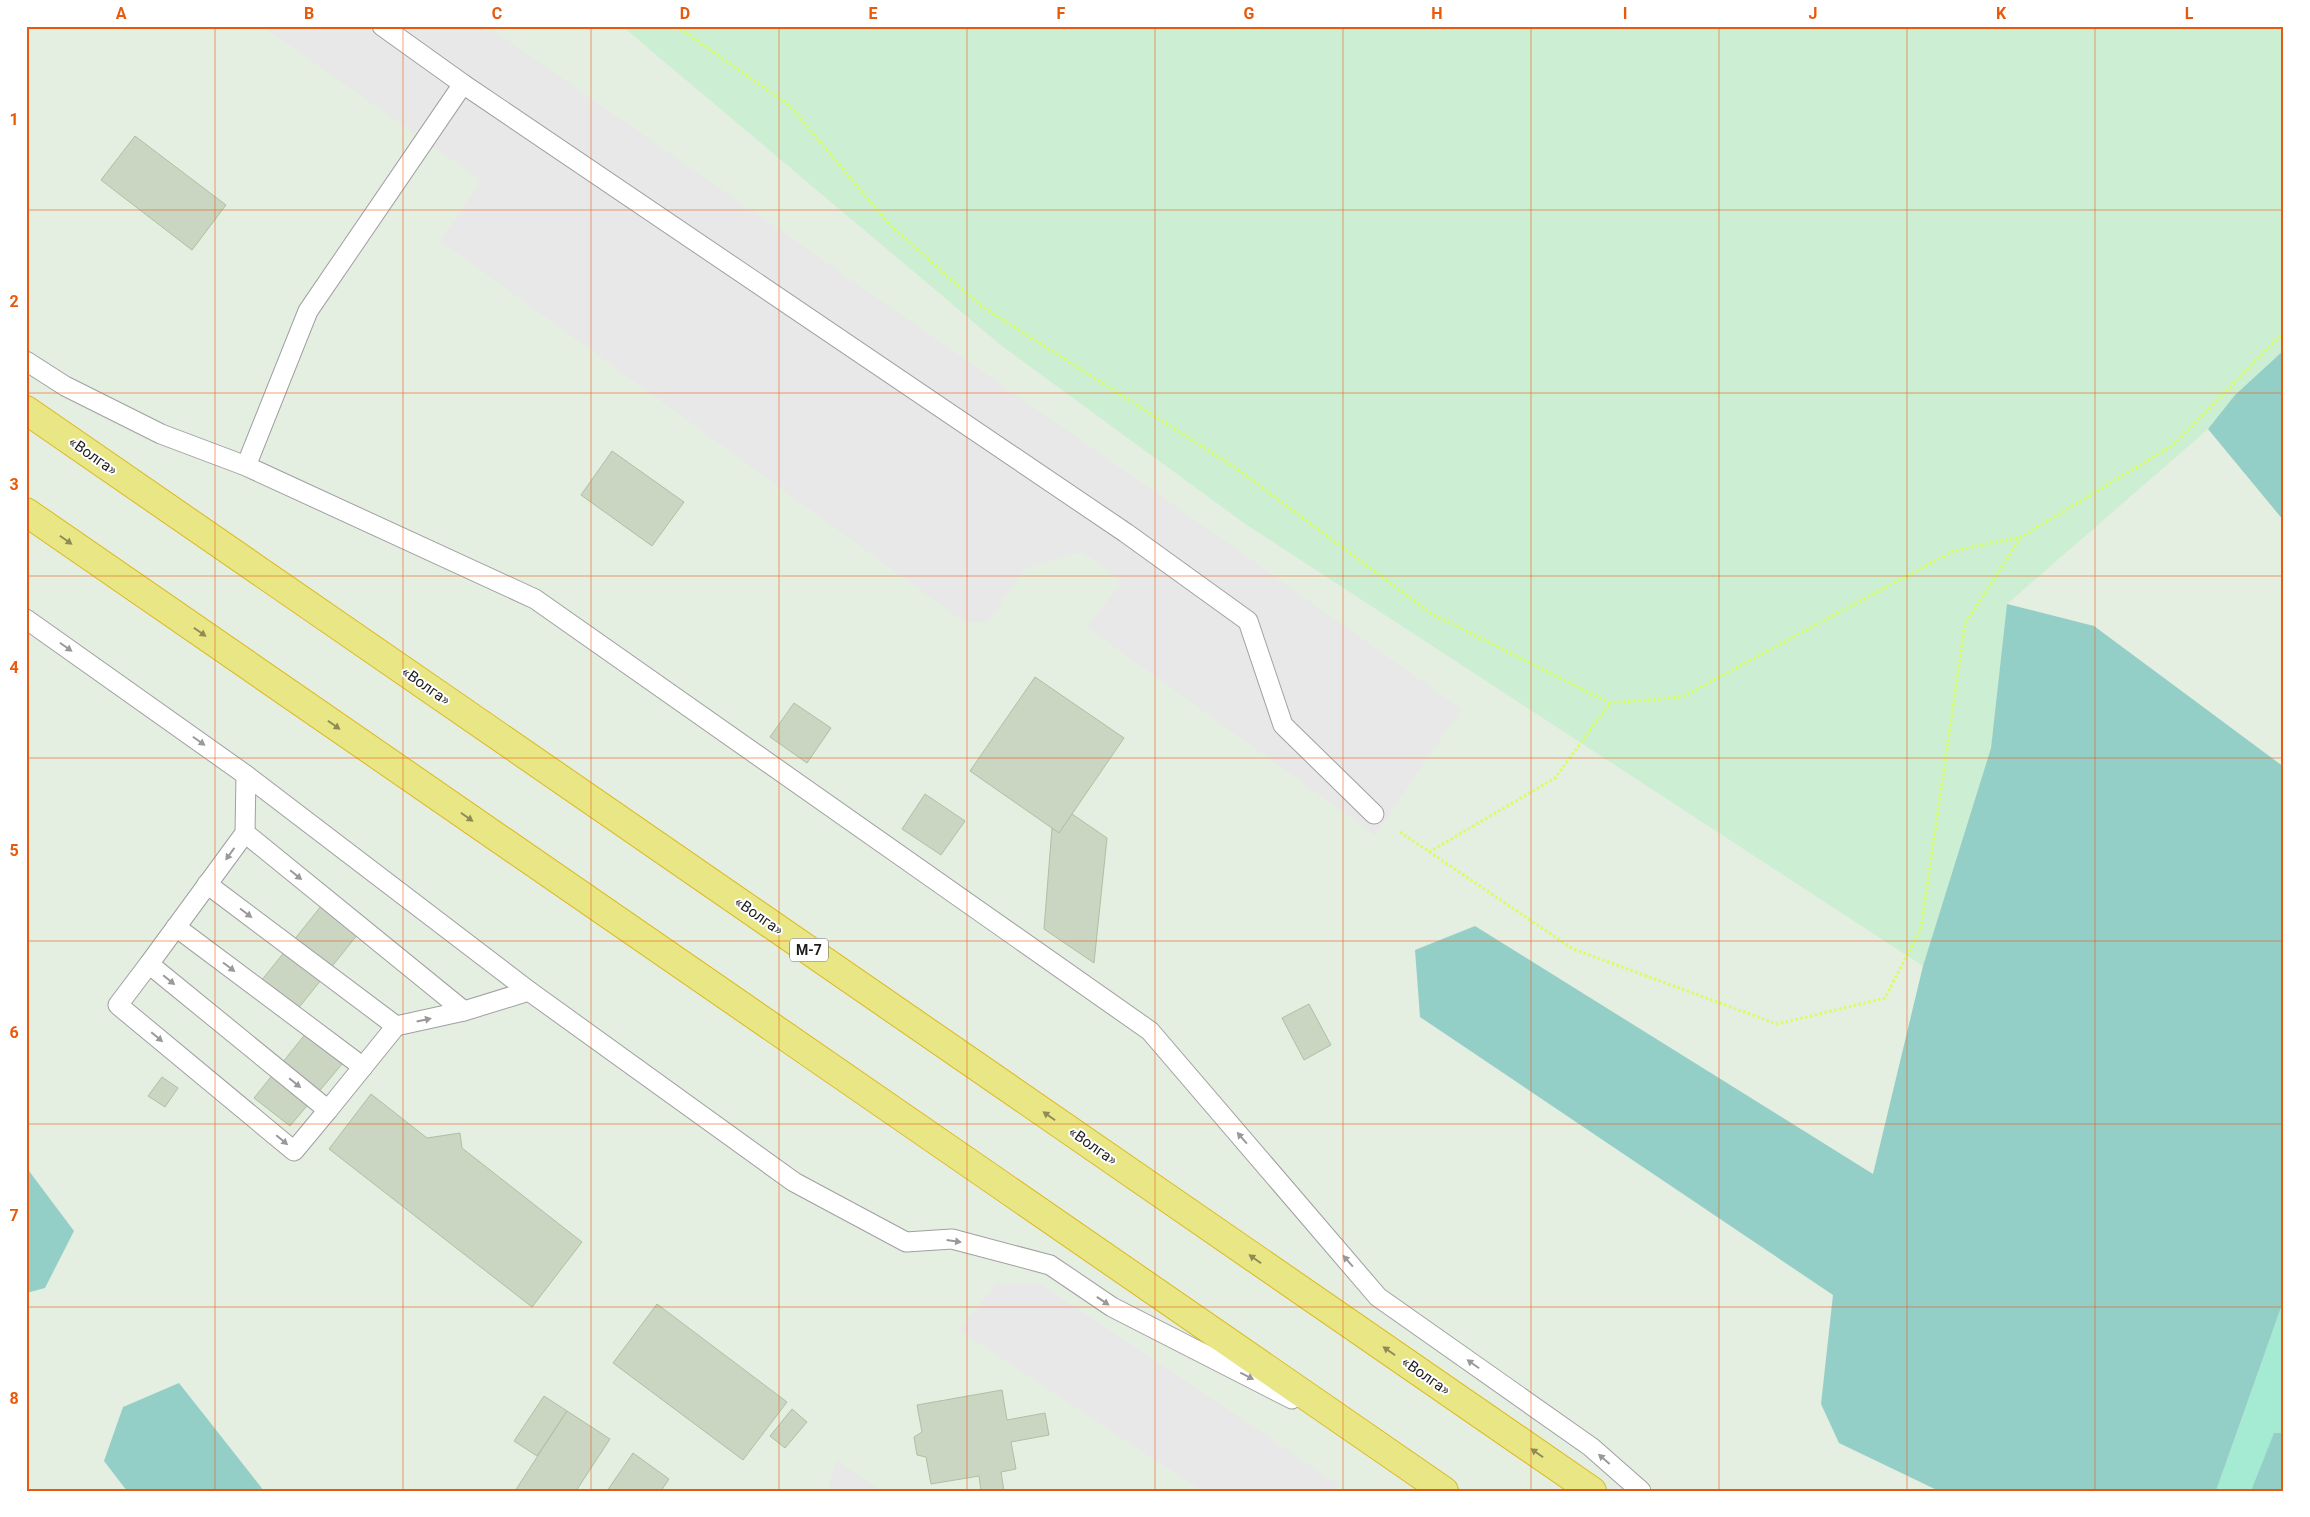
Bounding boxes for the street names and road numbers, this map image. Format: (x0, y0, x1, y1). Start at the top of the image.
street label: «Волга» (65, 433, 121, 479)
street label: «Волга» (398, 663, 454, 709)
street label: «Волга» (731, 893, 787, 939)
road number: М-7 (790, 938, 828, 962)
street label: «Волга» (1065, 1123, 1121, 1169)
street label: «Волга» (1398, 1353, 1454, 1399)

